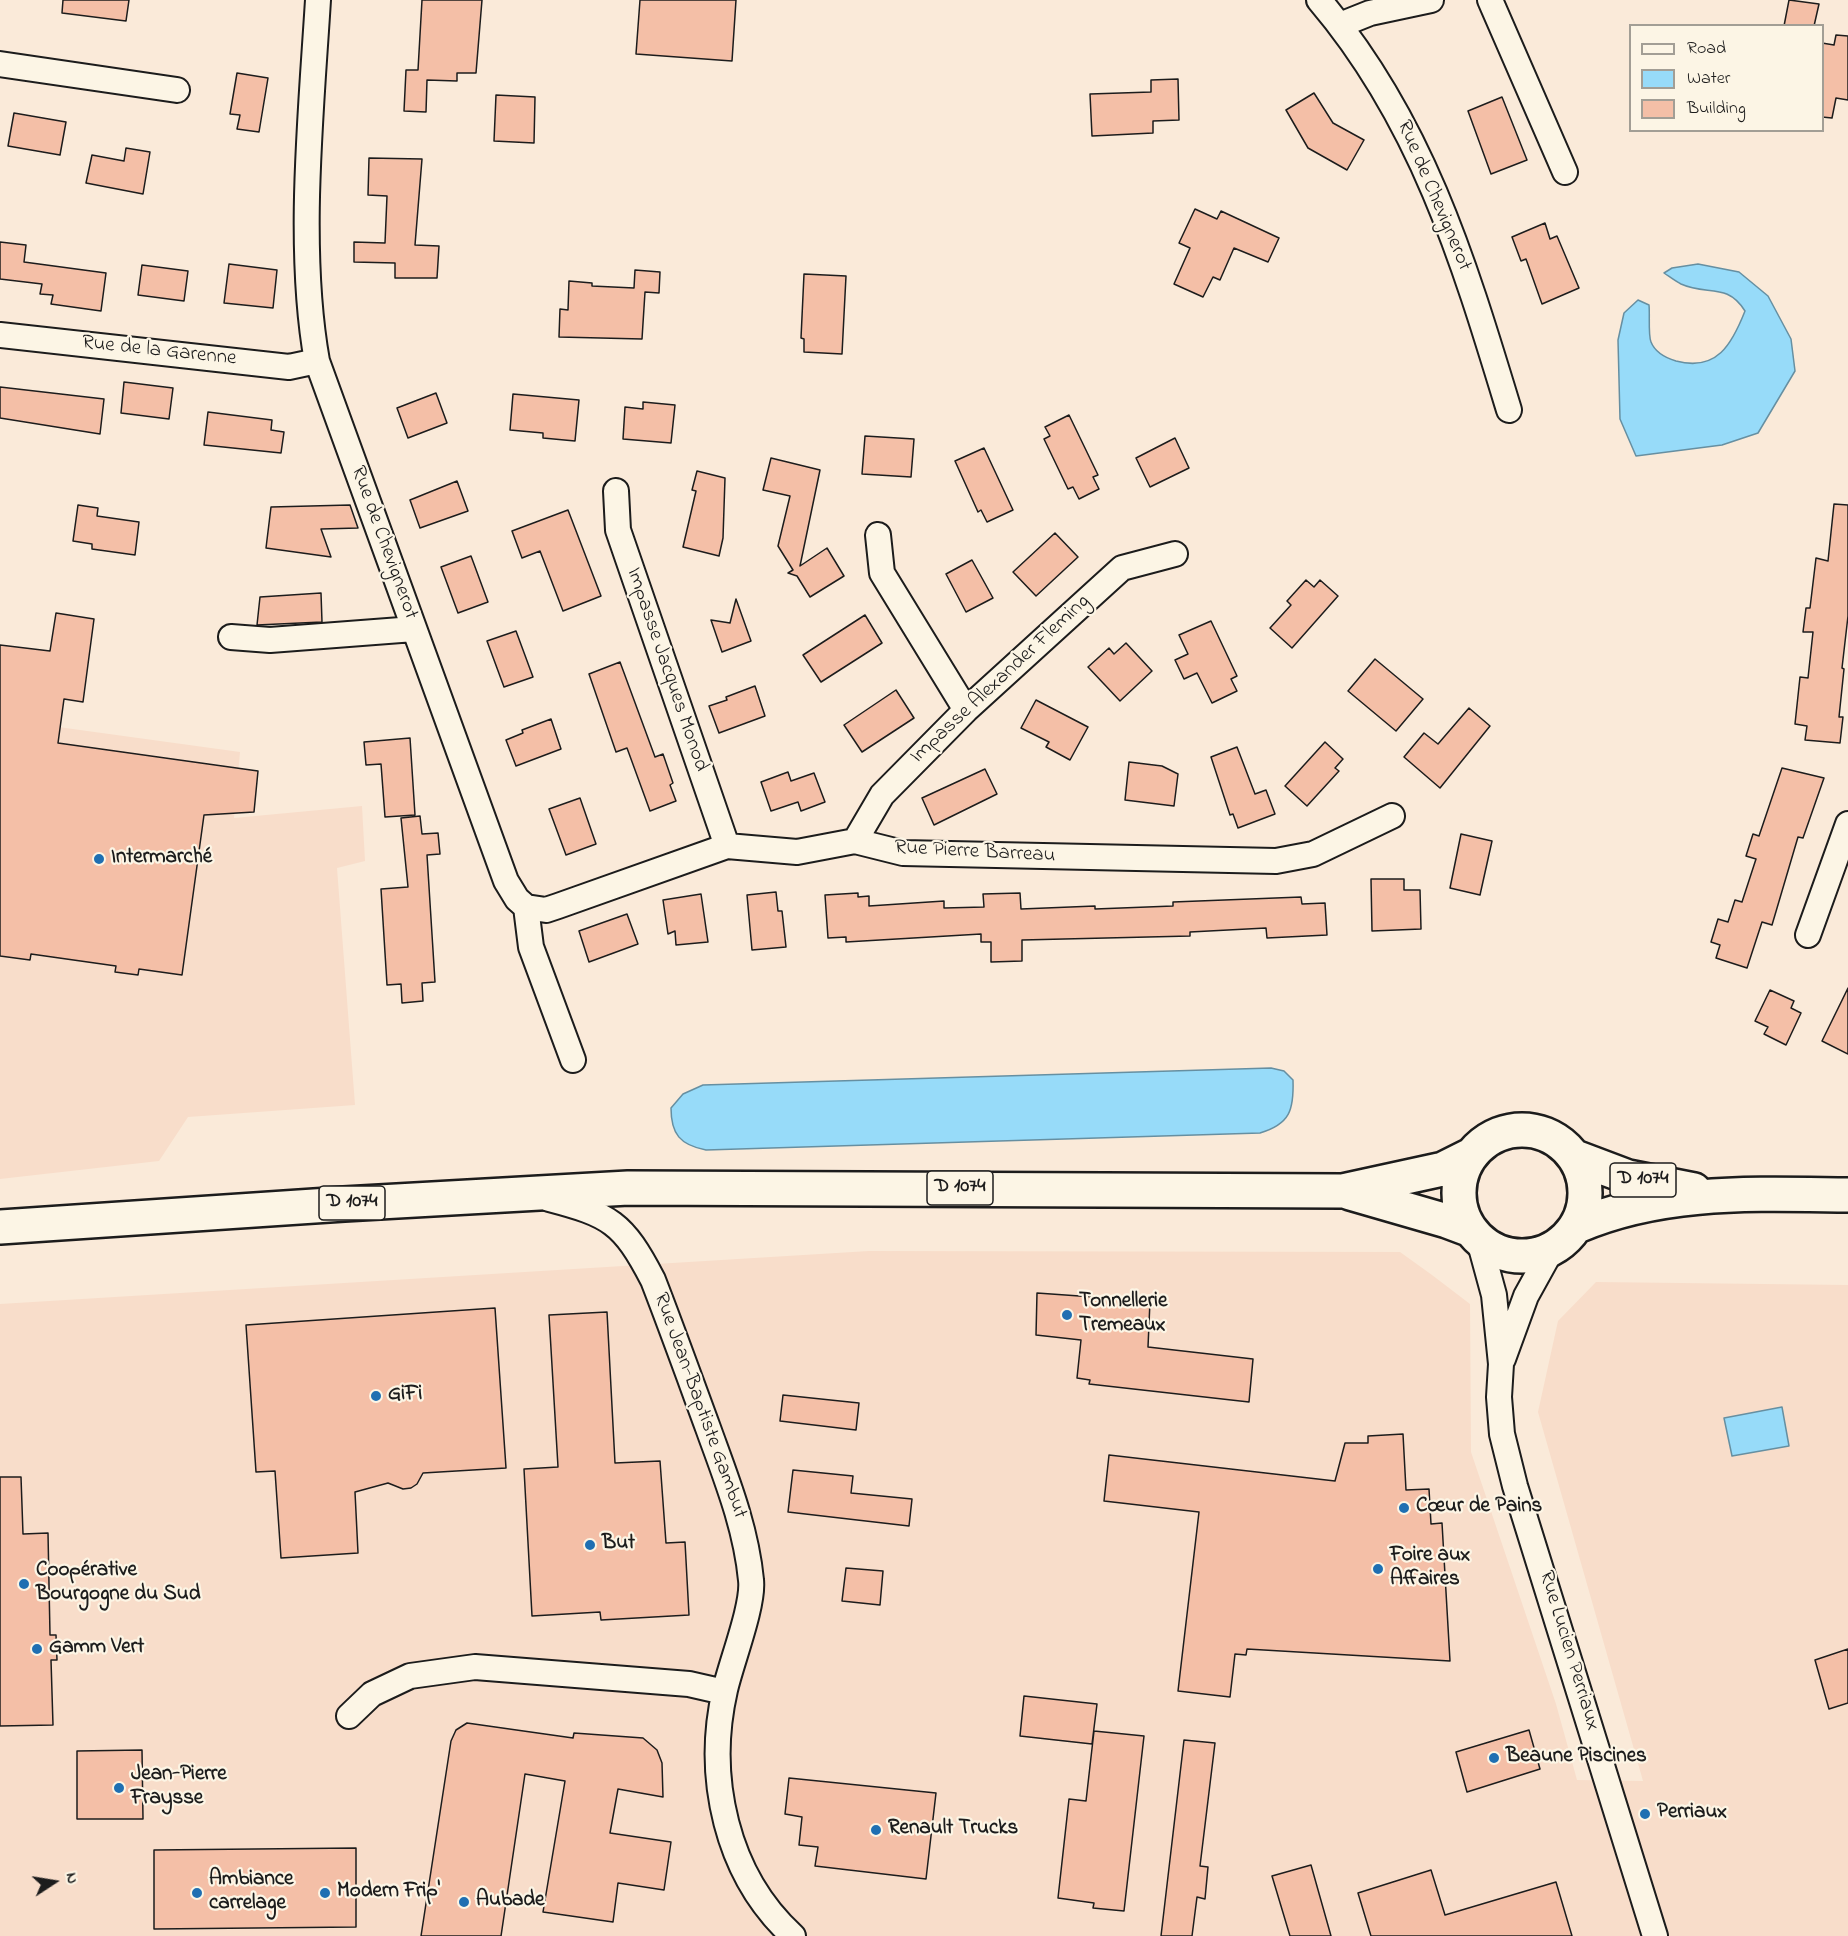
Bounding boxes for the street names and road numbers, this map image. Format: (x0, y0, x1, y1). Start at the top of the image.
street label: Rue de Chevignerot (1390, 117, 1476, 275)
street label: Rue de la Garenne (80, 331, 238, 373)
street label: Rue de Chevignerot (344, 463, 422, 623)
street label: Impasse Jacques Monod (619, 565, 713, 775)
street label: Impasse Alexander Fleming (906, 590, 1096, 770)
street label: Rue Pierre Barreau (894, 836, 1056, 870)
road number: D 1074 (1610, 1163, 1676, 1197)
road number: D 1074 (927, 1171, 993, 1205)
road number: D 1074 (319, 1186, 385, 1220)
street label: Rue Jean-Baptiste Gambut (646, 1290, 752, 1522)
street label: Rue Lucien Perriaux (1532, 1568, 1604, 1734)

